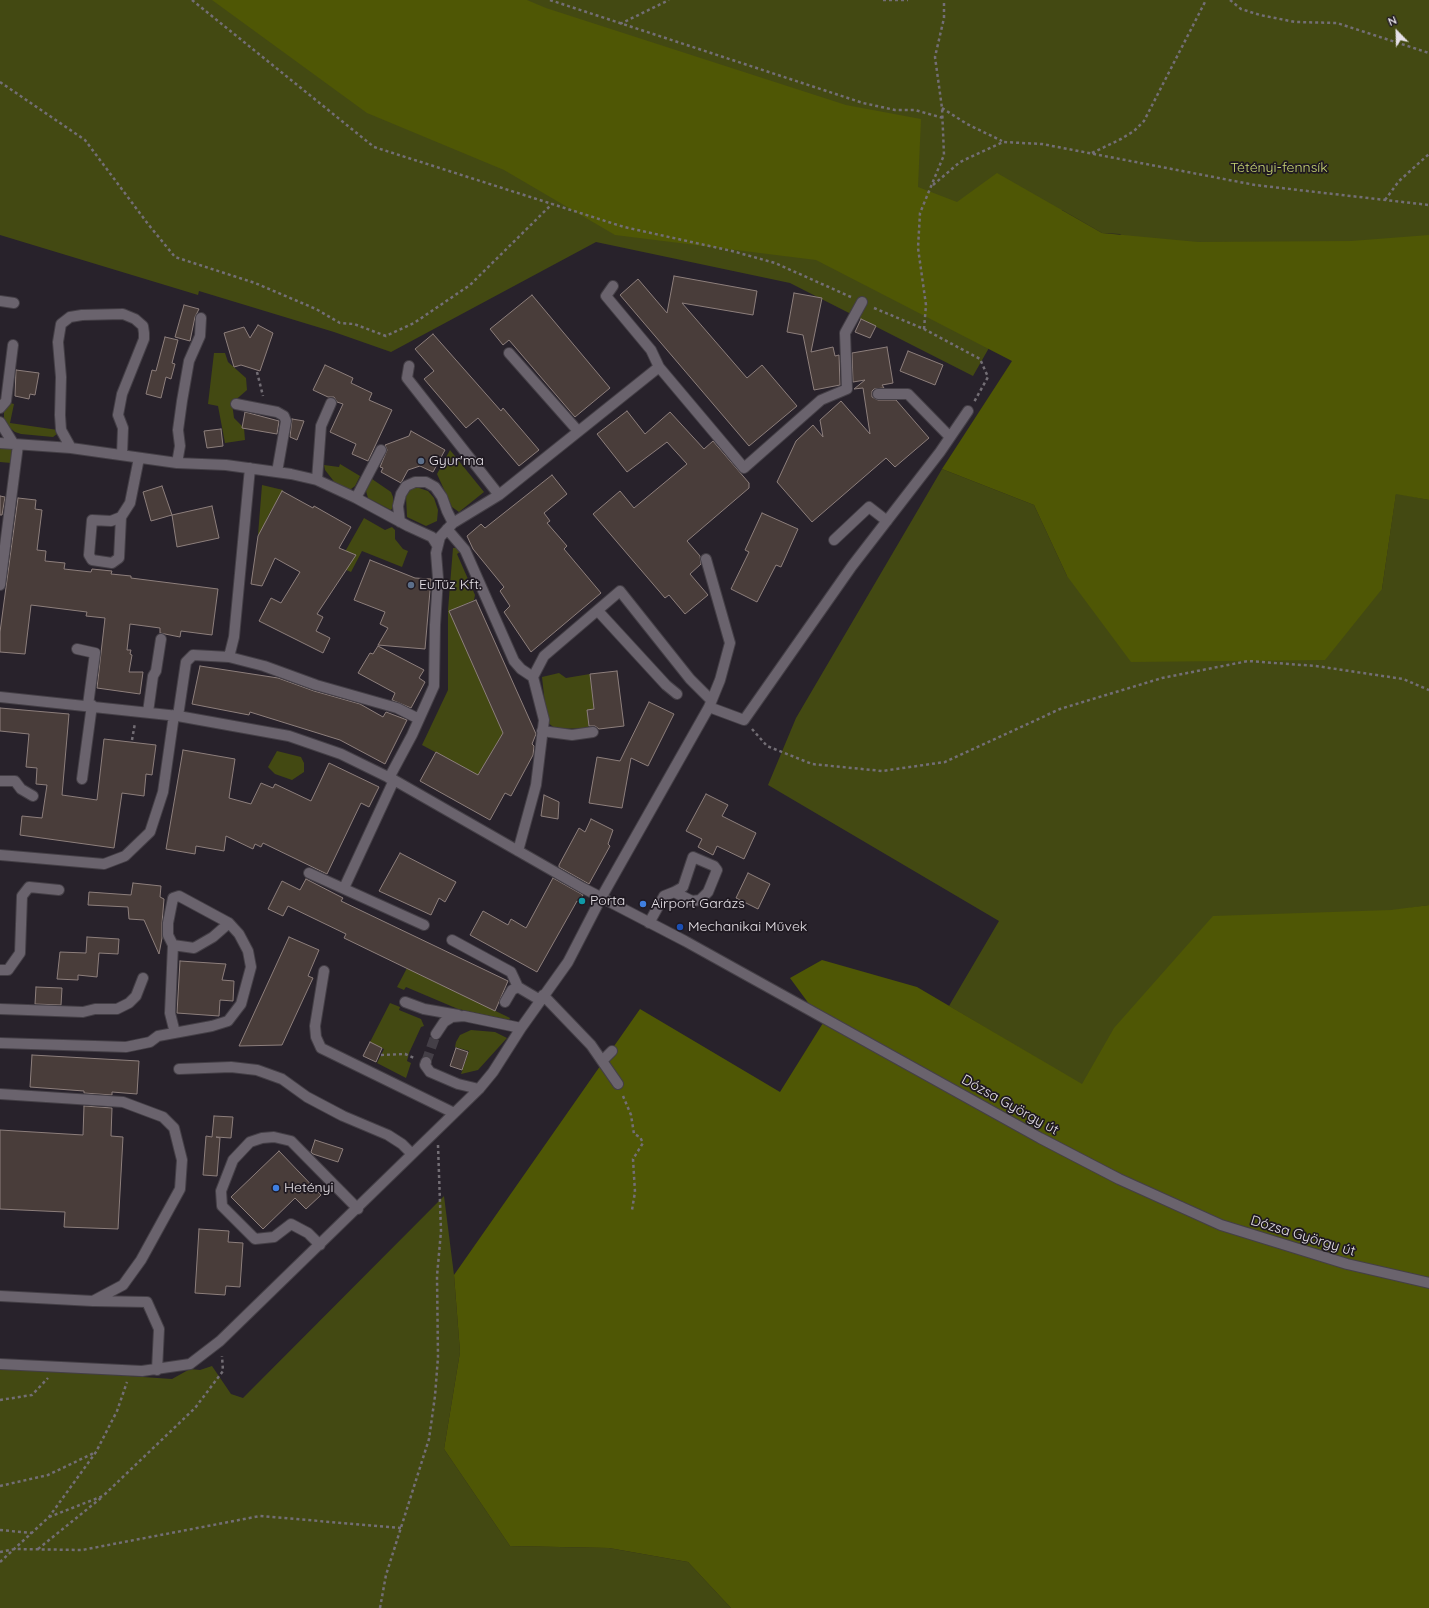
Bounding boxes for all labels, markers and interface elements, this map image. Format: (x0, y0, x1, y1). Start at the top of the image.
north arrow (1377, 12, 1417, 52)
text: N (1386, 13, 1399, 29)
park label: Tétényi-fennsík (1230, 160, 1328, 176)
place label: Gyur'ma (429, 453, 484, 469)
marker: Gyur'ma (416, 456, 426, 466)
place label: EuTűz Kft. (419, 577, 481, 593)
marker: EuTűz Kft. (406, 580, 416, 590)
place label: Porta (590, 893, 625, 909)
marker: Porta (577, 896, 587, 906)
place label: Airport Garázs (651, 896, 745, 912)
marker: Airport Garázs (638, 899, 648, 909)
place label: Mechanikai Művek (688, 919, 807, 935)
marker: Mechanikai Művek (675, 922, 685, 932)
street label: Dózsa György út (958, 1071, 1062, 1139)
place label: Hetényi (284, 1180, 334, 1196)
marker: Hetényi (271, 1183, 281, 1193)
street label: Dózsa György út (1249, 1212, 1357, 1260)

